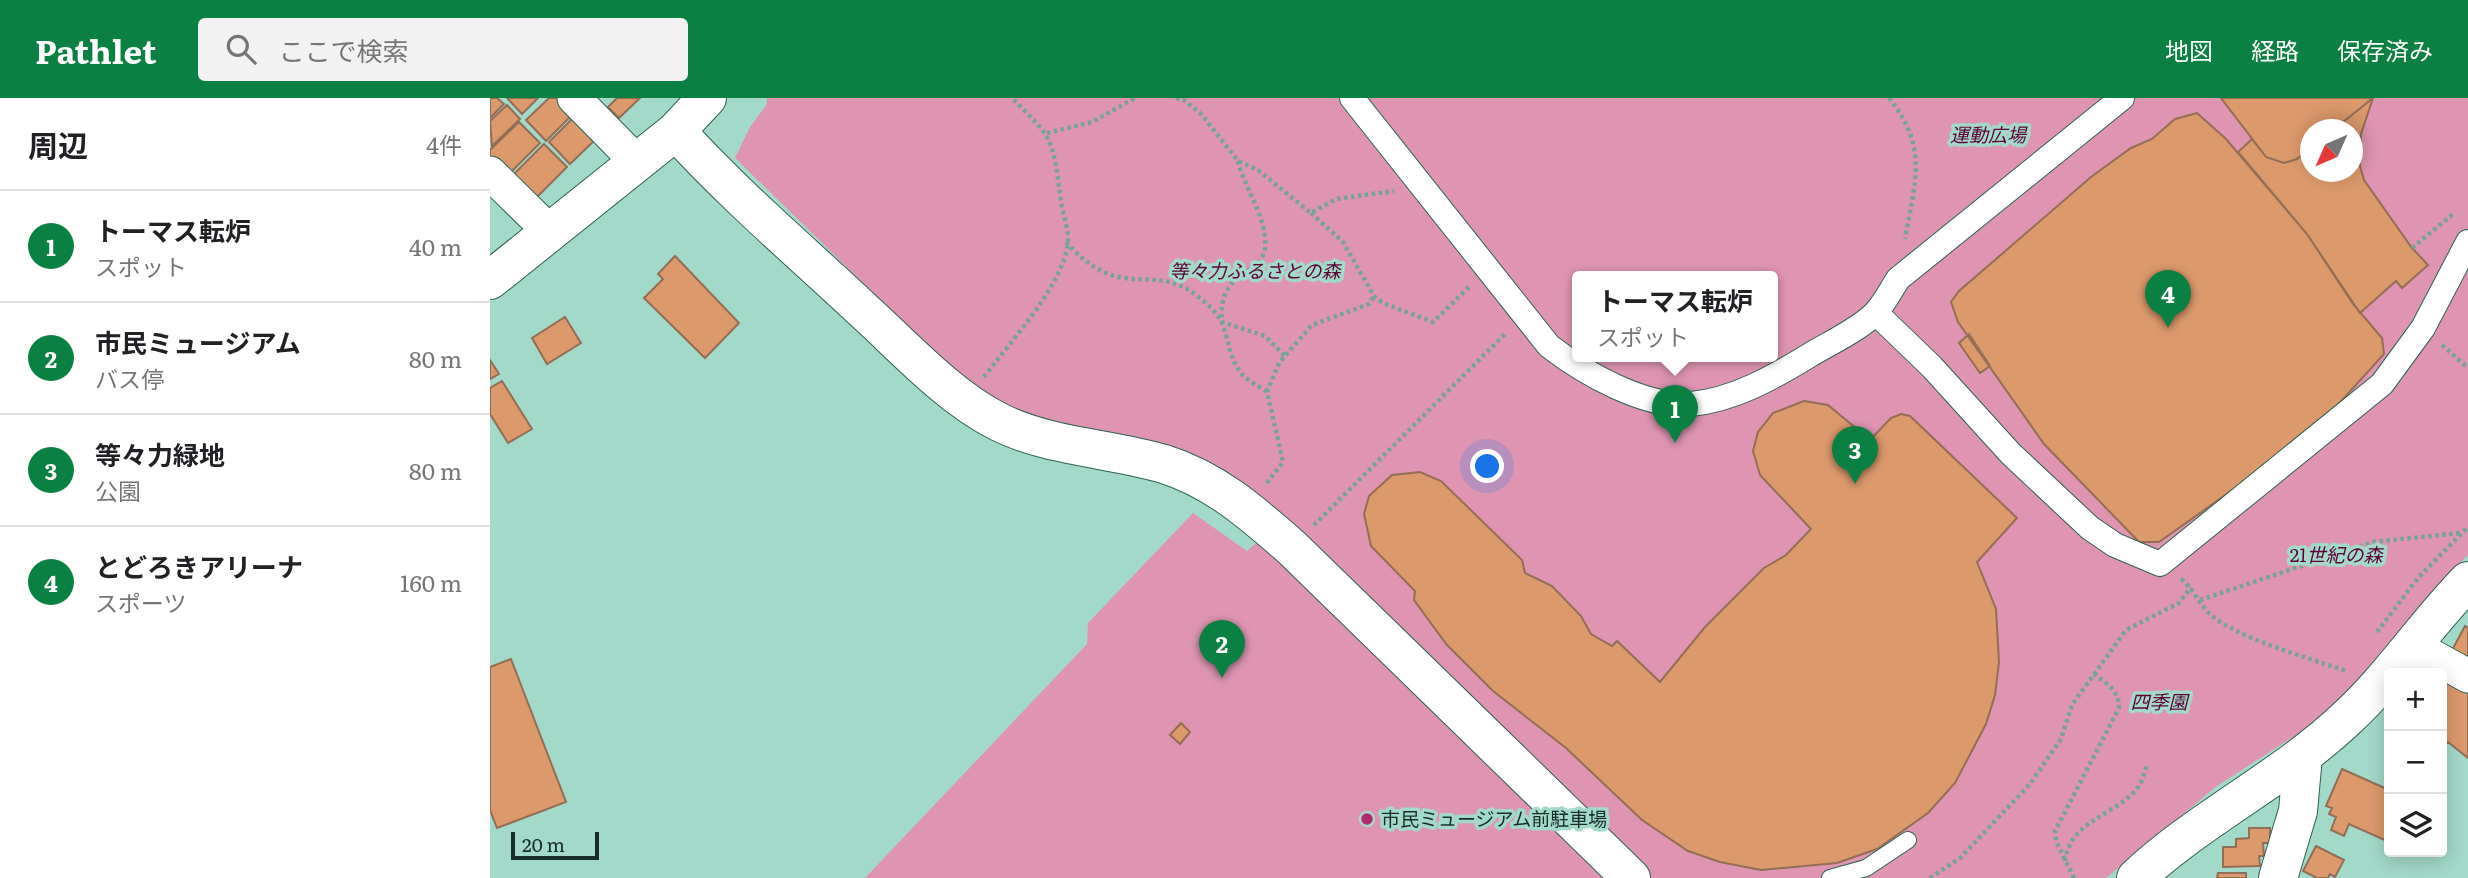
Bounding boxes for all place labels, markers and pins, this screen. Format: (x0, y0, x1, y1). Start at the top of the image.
pin: 4 (2145, 270, 2191, 328)
pin: 1 (1652, 385, 1698, 443)
pin: 3 (1832, 426, 1878, 484)
pin: 2 (1199, 620, 1245, 678)
place label: 市民ミュージアム前駐車場 (1381, 804, 1607, 832)
marker: 市民ミュージアム前駐車場 (1359, 811, 1375, 827)

